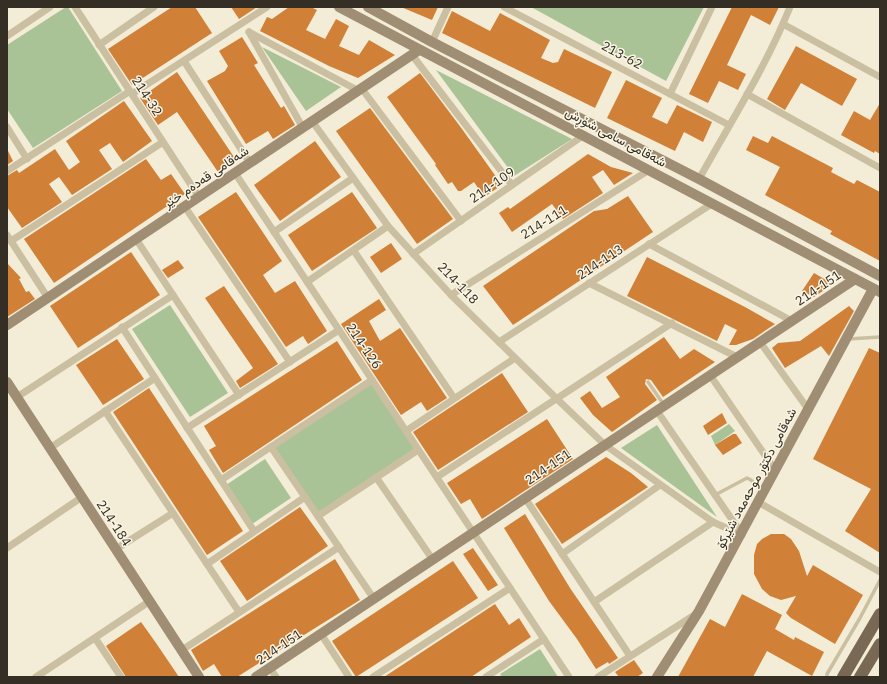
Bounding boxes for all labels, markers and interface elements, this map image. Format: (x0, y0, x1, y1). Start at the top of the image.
street label: 213-62 (599, 37, 645, 73)
street label: 214-32 (128, 73, 166, 119)
street label: شەقامی سامی شۆڕش (562, 103, 670, 173)
street label: شەقامی قەدەم خێر (159, 142, 252, 212)
street label: 214-109 (466, 163, 518, 207)
street label: 214-111 (517, 201, 571, 243)
street label: 214-113 (574, 241, 626, 283)
street label: 214-118 (434, 258, 482, 308)
street label: 214-151 (792, 266, 844, 310)
street label: 214-126 (342, 320, 386, 372)
street label: شەقامی دکتۆر موحەمەد شێرکۆ (712, 405, 800, 551)
street label: 214-151 (522, 445, 574, 489)
street label: 214-184 (93, 497, 135, 550)
street label: 214-151 (253, 625, 305, 669)

